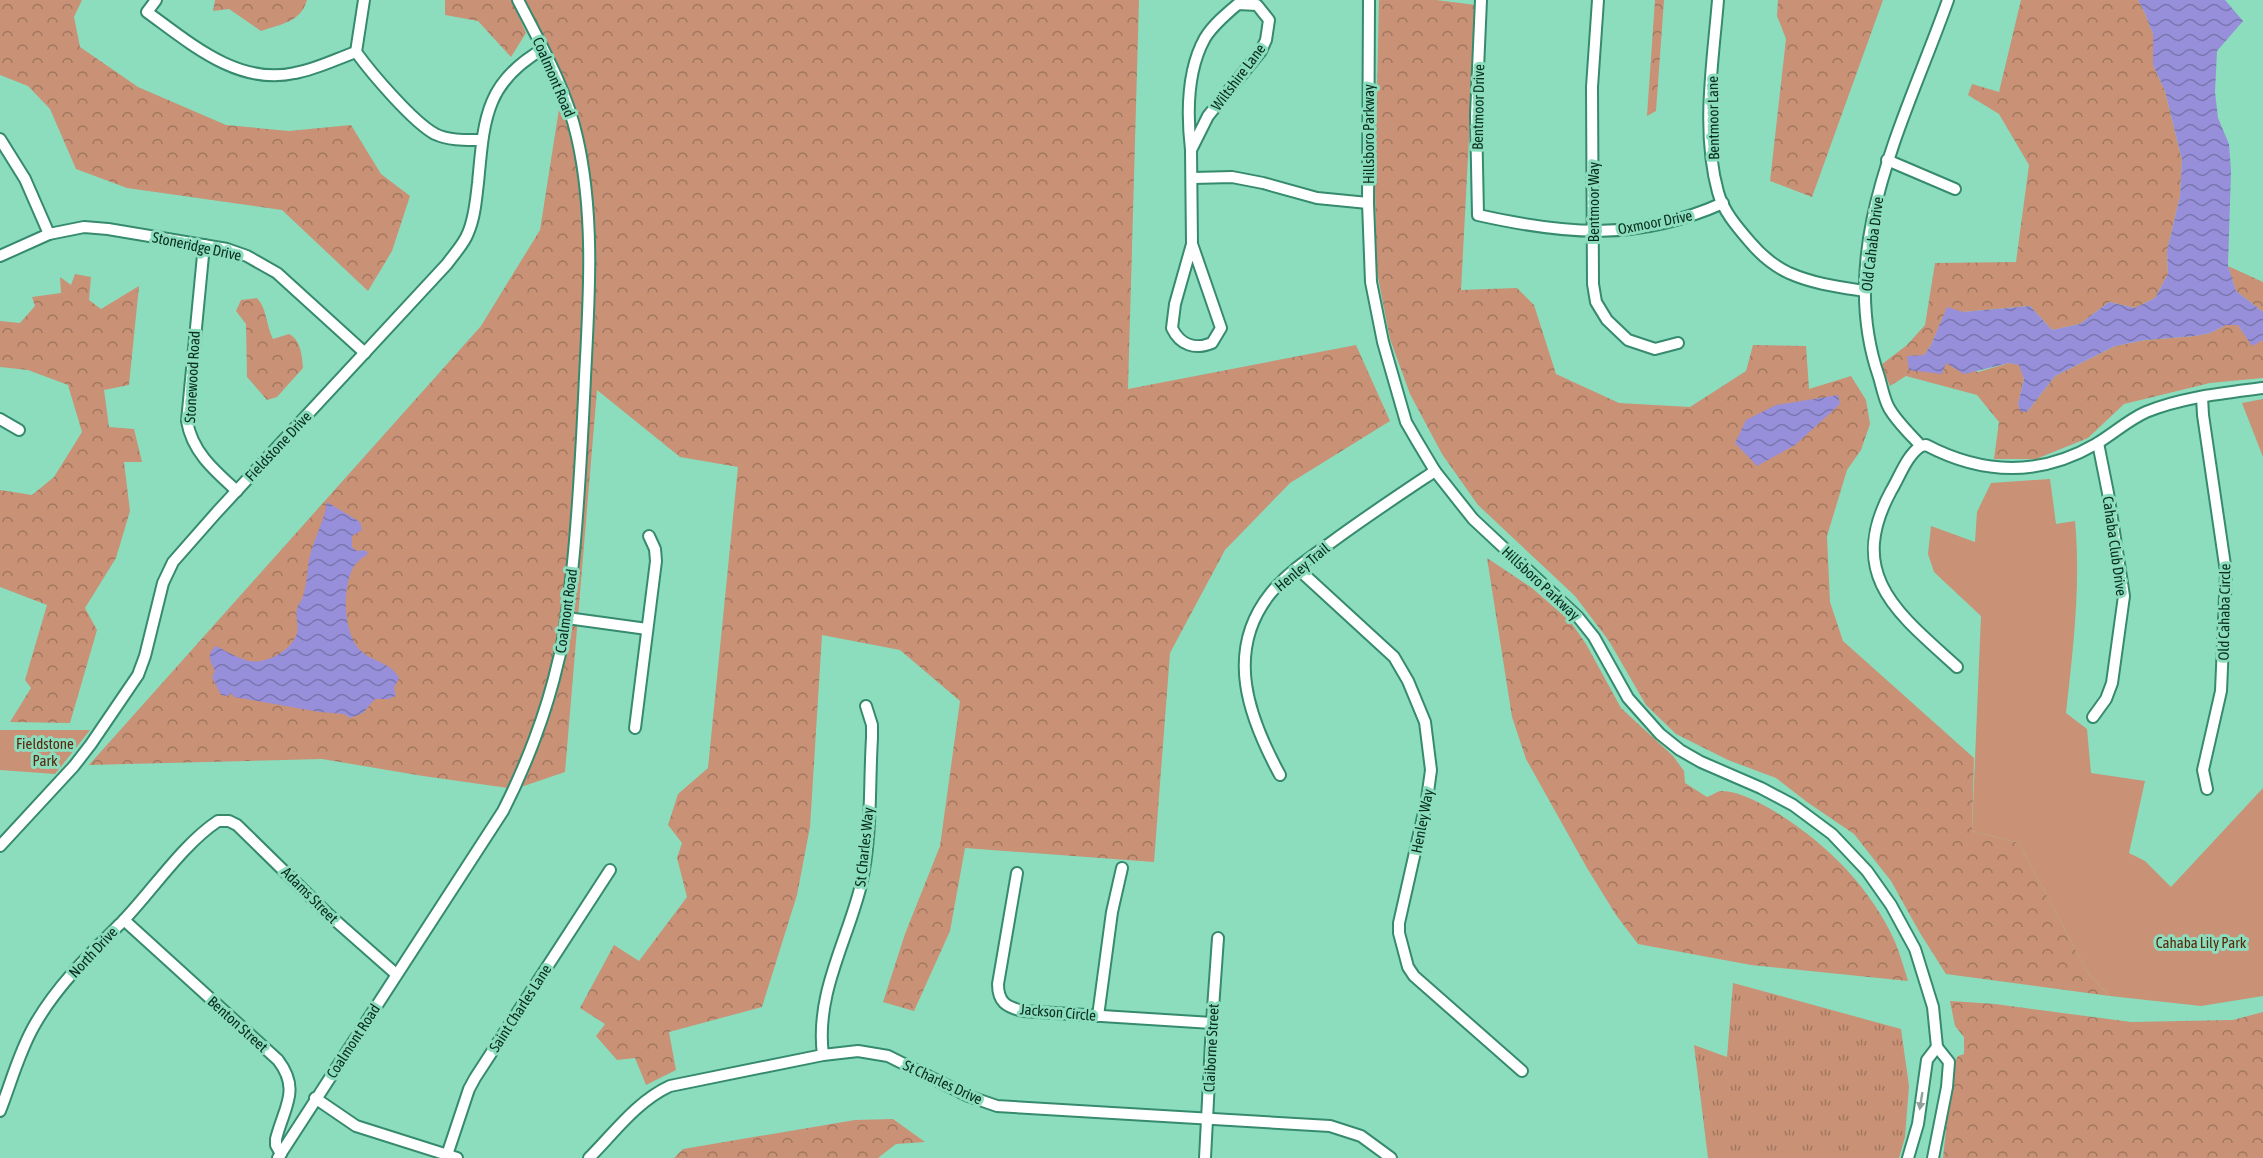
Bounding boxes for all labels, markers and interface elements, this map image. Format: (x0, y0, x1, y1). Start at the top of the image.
street label: Coalmont Road (530, 35, 578, 119)
street label: Wiltshire Lane (1208, 40, 1269, 114)
street label: Bentmoor Drive (1469, 64, 1487, 150)
street label: Bentmoor Lane (1704, 76, 1722, 160)
street label: Hillsboro Parkway (1360, 84, 1377, 184)
street label: Bentmoor Way (1585, 162, 1602, 242)
street label: Old Cahaba Drive (1858, 196, 1886, 292)
street label: Oxmoor Drive (1616, 206, 1694, 238)
street label: Stoneridge Drive (151, 228, 243, 264)
street label: Stonewood Road (181, 331, 203, 423)
street label: Fieldstone Drive (241, 408, 315, 484)
street label: Cahaba Club Drive (2100, 495, 2130, 597)
street label: Henley Trail (1271, 539, 1333, 595)
street label: Hillsboro Parkway (1499, 543, 1583, 623)
street label: Old Cahaba Circle (2215, 563, 2233, 660)
street label: Coalmont Road (552, 568, 580, 654)
park label: Fieldstone Park (16, 735, 74, 769)
street label: Henley Way (1407, 787, 1437, 855)
street label: St Charles Way (851, 806, 877, 888)
street label: Adams Street (278, 863, 342, 927)
street label: North Drive (65, 923, 121, 981)
park label: Cahaba Lily Park (2156, 934, 2247, 951)
street label: Saint Charles Lane (485, 961, 555, 1055)
street label: Benton Street (205, 993, 271, 1055)
street label: Jackson Circle (1019, 1000, 1097, 1024)
street label: Coalmont Road (323, 1001, 383, 1081)
street label: Claiborne Street (1200, 1003, 1222, 1093)
street label: St Charles Drive (901, 1056, 985, 1108)
one-way arrow (1917, 1092, 1926, 1111)

